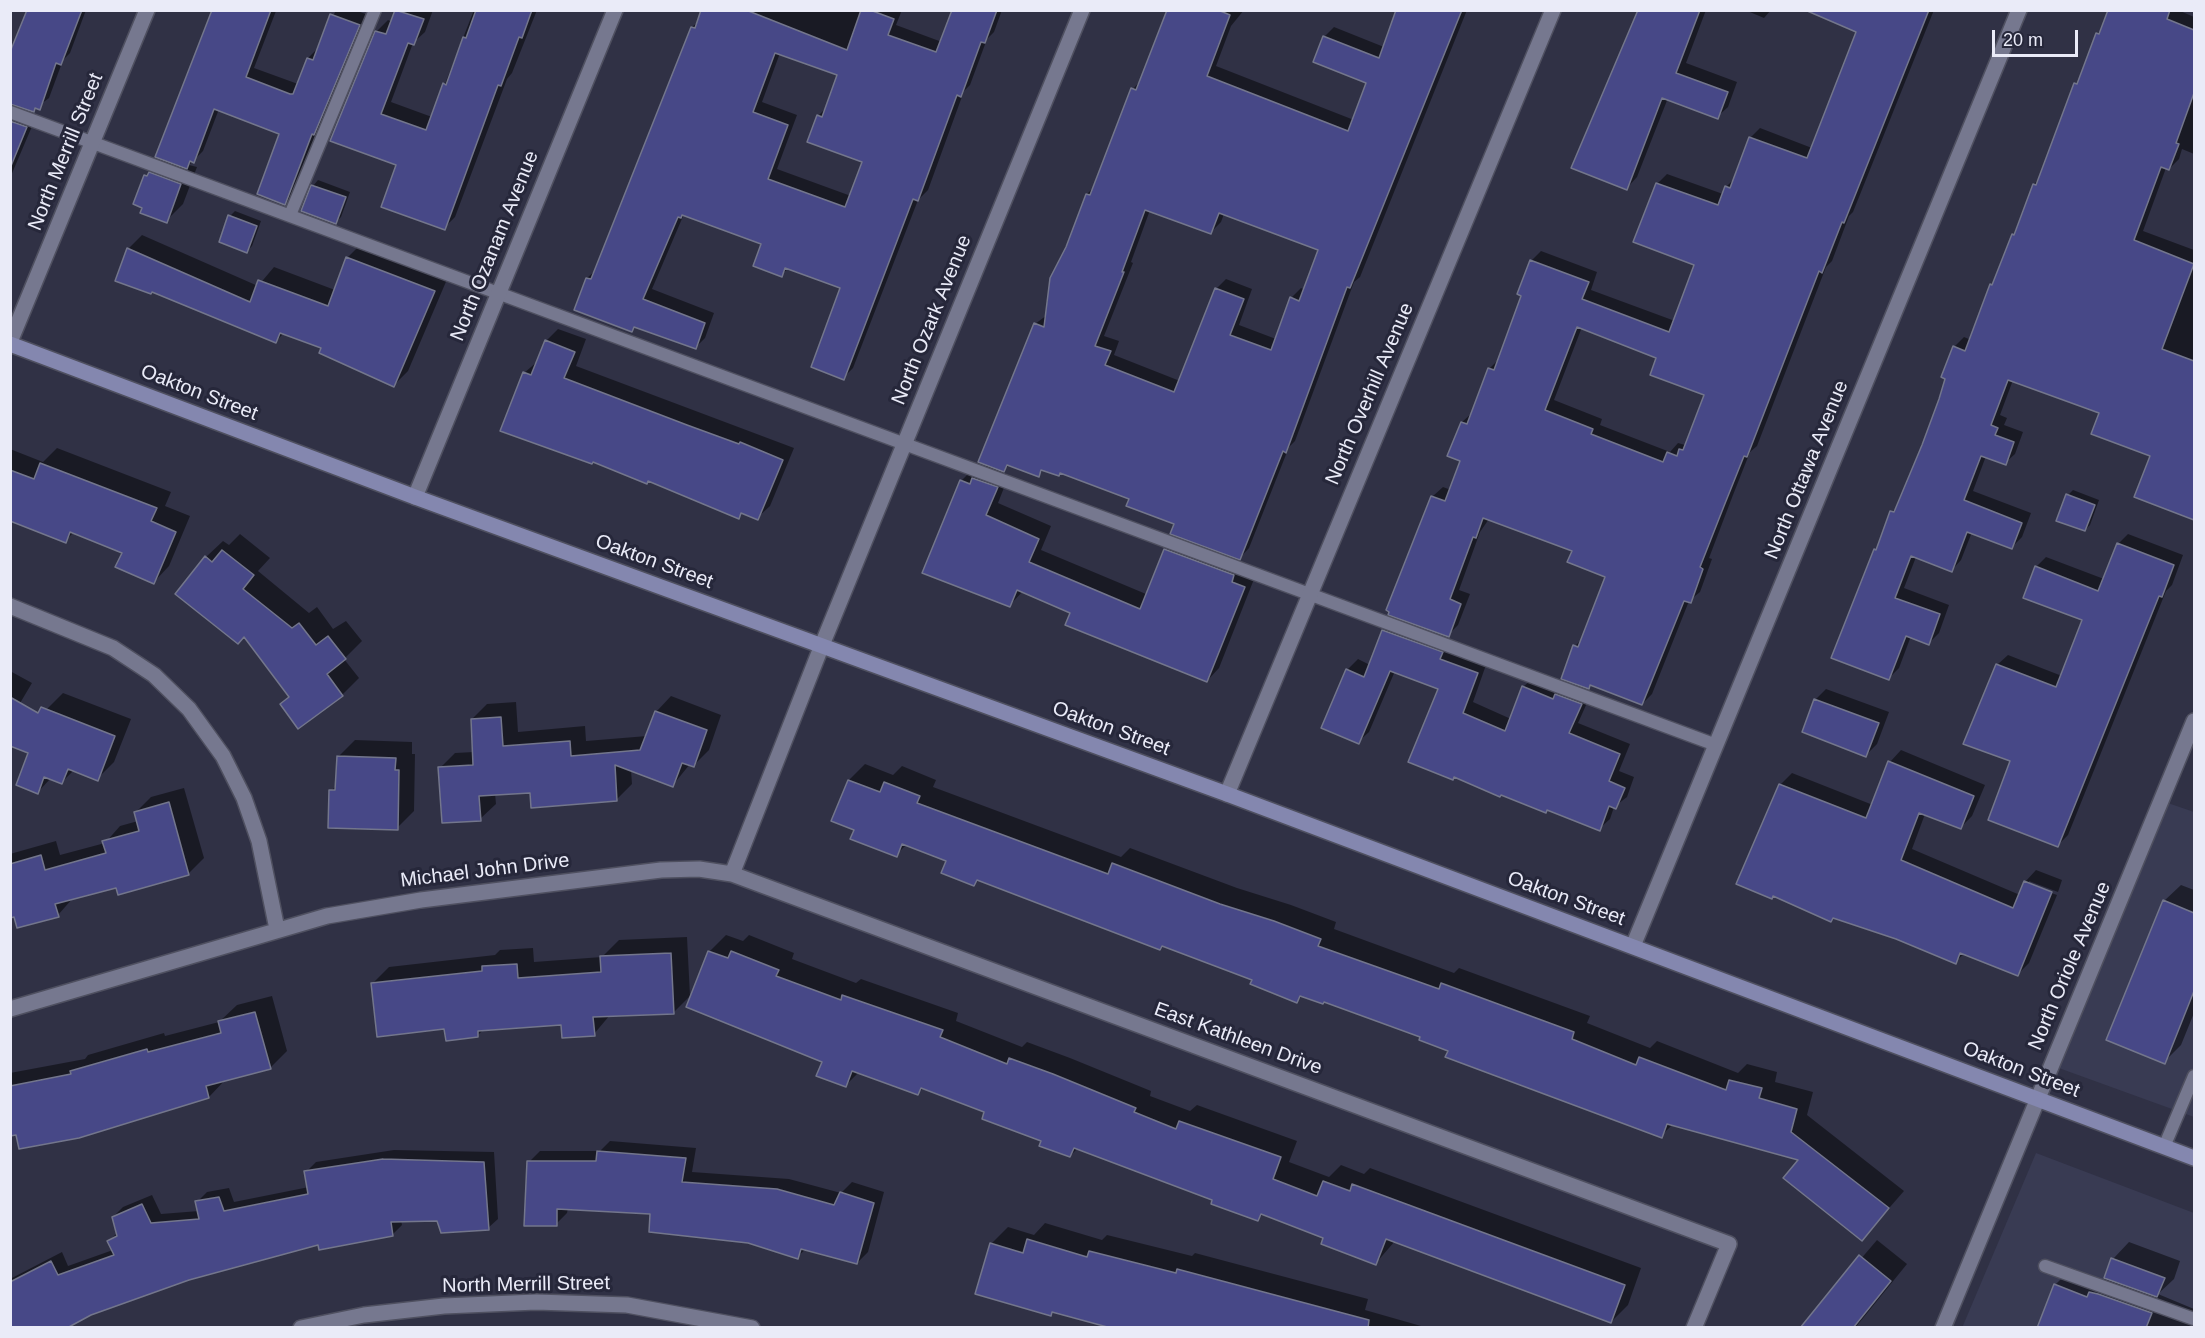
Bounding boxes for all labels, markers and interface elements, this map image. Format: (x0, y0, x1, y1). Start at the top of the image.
scale bar (1995, 18, 2080, 56)
text: 20 m (2003, 30, 2043, 50)
street label: North Merrill Street (23, 70, 109, 234)
street label: North Ozanam Avenue (446, 147, 544, 345)
street label: North Ozark Avenue (887, 232, 977, 408)
street label: North Overhill Avenue (1321, 299, 1419, 489)
street label: Oakton Street (137, 360, 261, 426)
street label: North Ottawa Avenue (1760, 377, 1854, 563)
street label: Oakton Street (592, 530, 716, 594)
street label: Oakton Street (1049, 697, 1173, 761)
street label: Michael John Drive (399, 849, 571, 893)
street label: Oakton Street (1504, 867, 1628, 931)
street label: North Oriole Avenue (2024, 878, 2116, 1054)
street label: East Kathleen Drive (1151, 997, 1325, 1081)
street label: Oakton Street (1959, 1037, 2083, 1103)
street label: North Merrill Street (442, 1272, 610, 1298)

